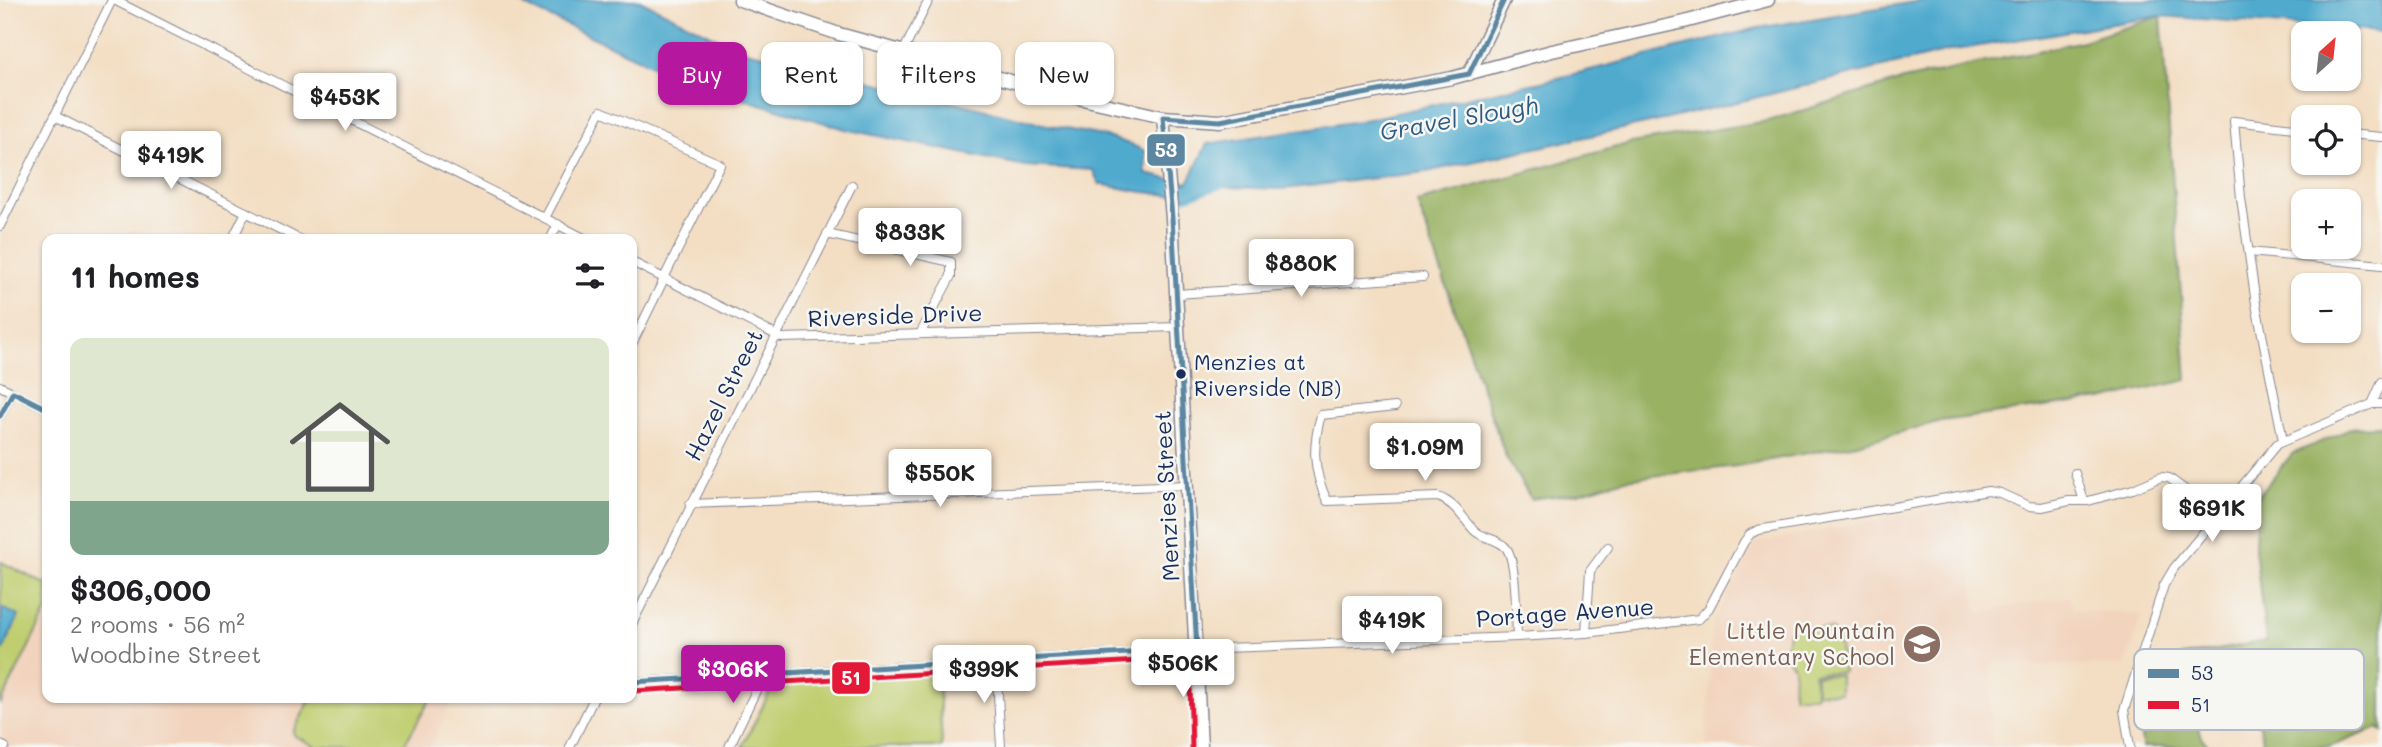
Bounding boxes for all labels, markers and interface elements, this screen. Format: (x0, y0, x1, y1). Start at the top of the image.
north arrow (2291, 21, 2361, 91)
map controls (2291, 21, 2361, 343)
chip: Buy (658, 42, 747, 105)
chip: Rent (761, 42, 863, 105)
chip: Filters (877, 42, 1001, 105)
chip: New (1015, 42, 1114, 105)
pin: $453K (296, 74, 394, 133)
text: $453K (309, 81, 381, 111)
water label: Gravel Slough (1377, 88, 1540, 147)
button: locate (2291, 105, 2361, 175)
pin: $419K (122, 132, 220, 191)
line badge: 53 (1146, 133, 1186, 167)
text: 53 (1155, 137, 1177, 162)
text: $419K (137, 139, 205, 169)
button: + (2291, 189, 2361, 259)
pin: $833K (861, 208, 959, 268)
text: $833K (874, 216, 946, 246)
pin: $880K (1252, 240, 1350, 299)
text: $880K (1265, 247, 1337, 277)
text: 11 homes (70, 256, 200, 296)
icon: filters (571, 257, 609, 295)
button: − (2291, 273, 2361, 343)
street label: Riverside Drive (807, 297, 983, 333)
street label: Hazel Street (677, 324, 769, 466)
place label: Menzies at Riverside (NB) (1194, 348, 1341, 401)
marker: Menzies at Riverside (NB) (1174, 367, 1188, 381)
icon: home (277, 384, 403, 510)
street label: Menzies Street (1147, 410, 1185, 582)
pin: $1.09M (1368, 424, 1482, 483)
text: $1.09M (1386, 431, 1464, 461)
pin: $550K (891, 449, 989, 509)
text: $550K (904, 457, 976, 487)
pin: $691K (2163, 484, 2261, 544)
text: $691K (2178, 492, 2246, 522)
text: $306,000 (70, 569, 211, 609)
street label: Portage Avenue (1475, 591, 1655, 633)
pin: $419K (1343, 596, 1441, 656)
text: $419K (1358, 604, 1426, 634)
text: 2 rooms · 56 m² (70, 609, 245, 639)
place label: Little Mountain Elementary School (1689, 615, 1895, 671)
school or university icon: Little Mountain Elementary School (1901, 623, 1943, 665)
text: Woodbine Street (70, 639, 261, 669)
pin: $506K (1134, 640, 1232, 699)
pin: $306K (684, 646, 782, 705)
pin: $399K (935, 646, 1033, 705)
text: $506K (1147, 647, 1219, 677)
legend (2134, 649, 2364, 730)
text: $306K (697, 653, 769, 683)
text: $399K (949, 653, 1019, 683)
text: 53 (2191, 660, 2213, 685)
line badge: 51 (831, 661, 871, 695)
text: 51 (841, 665, 861, 690)
text: 51 (2191, 692, 2211, 717)

